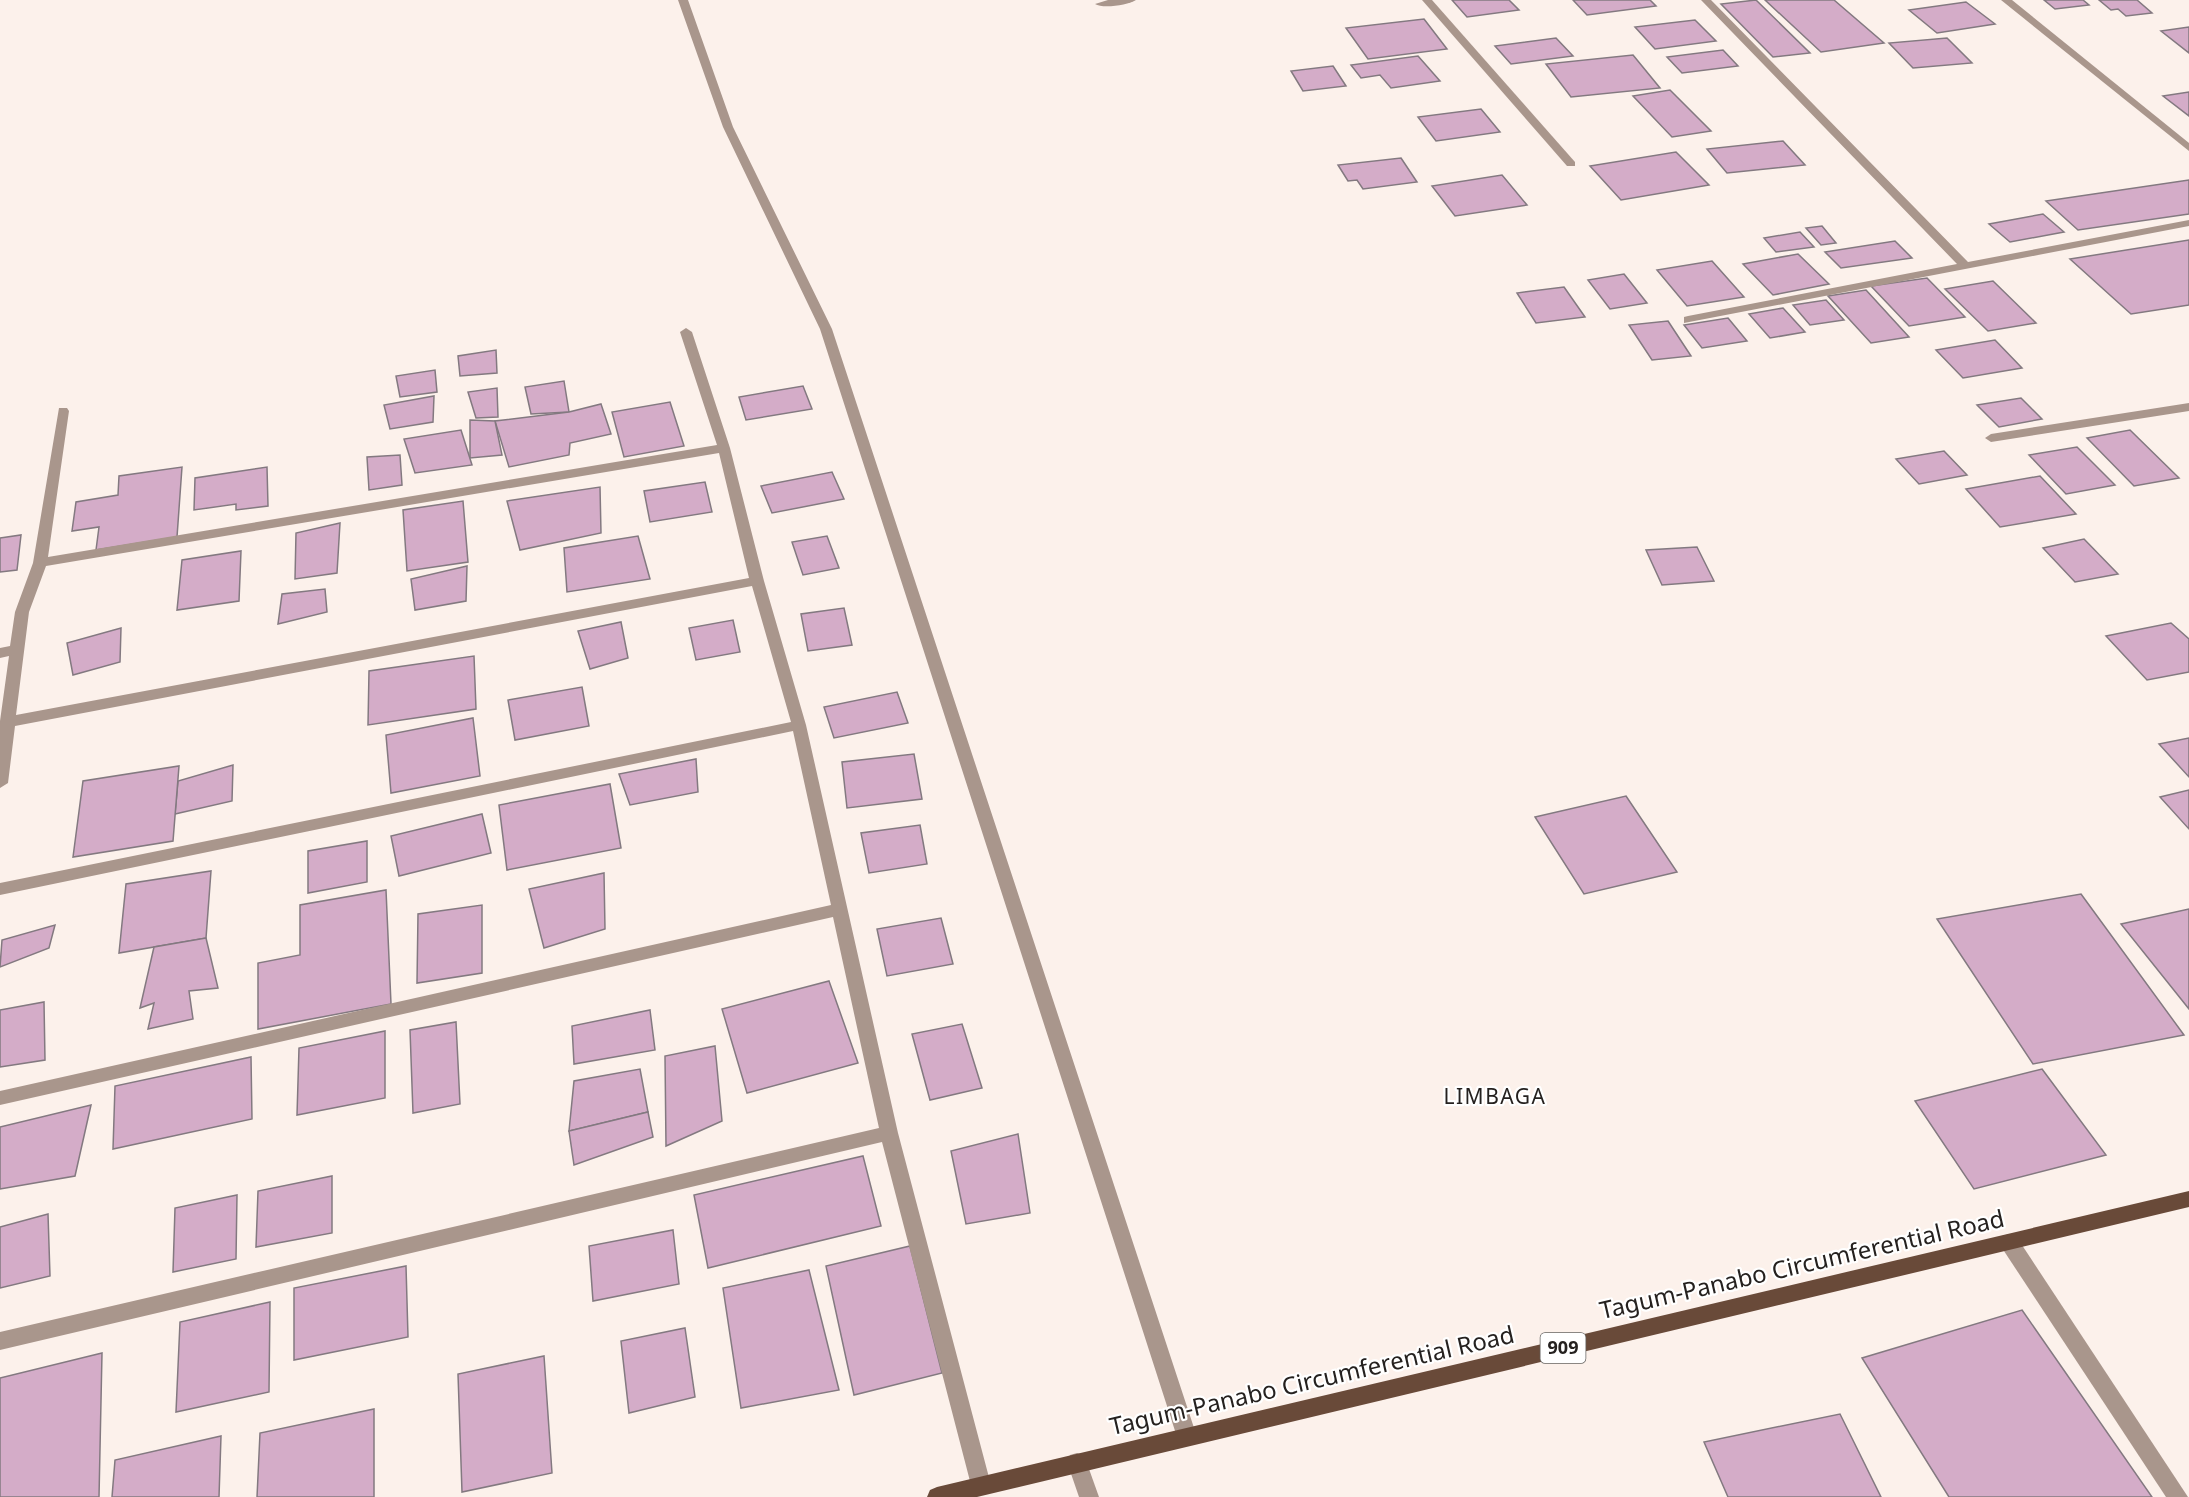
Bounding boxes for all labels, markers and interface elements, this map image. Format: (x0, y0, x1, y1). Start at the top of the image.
district label: LIMBAGA (1443, 1082, 1547, 1110)
street label: Tagum-Panabo Circumferential Road (1596, 1201, 2007, 1326)
street label: Tagum-Panabo Circumferential Road (1106, 1317, 1517, 1442)
road number: 909 (1540, 1333, 1586, 1363)

